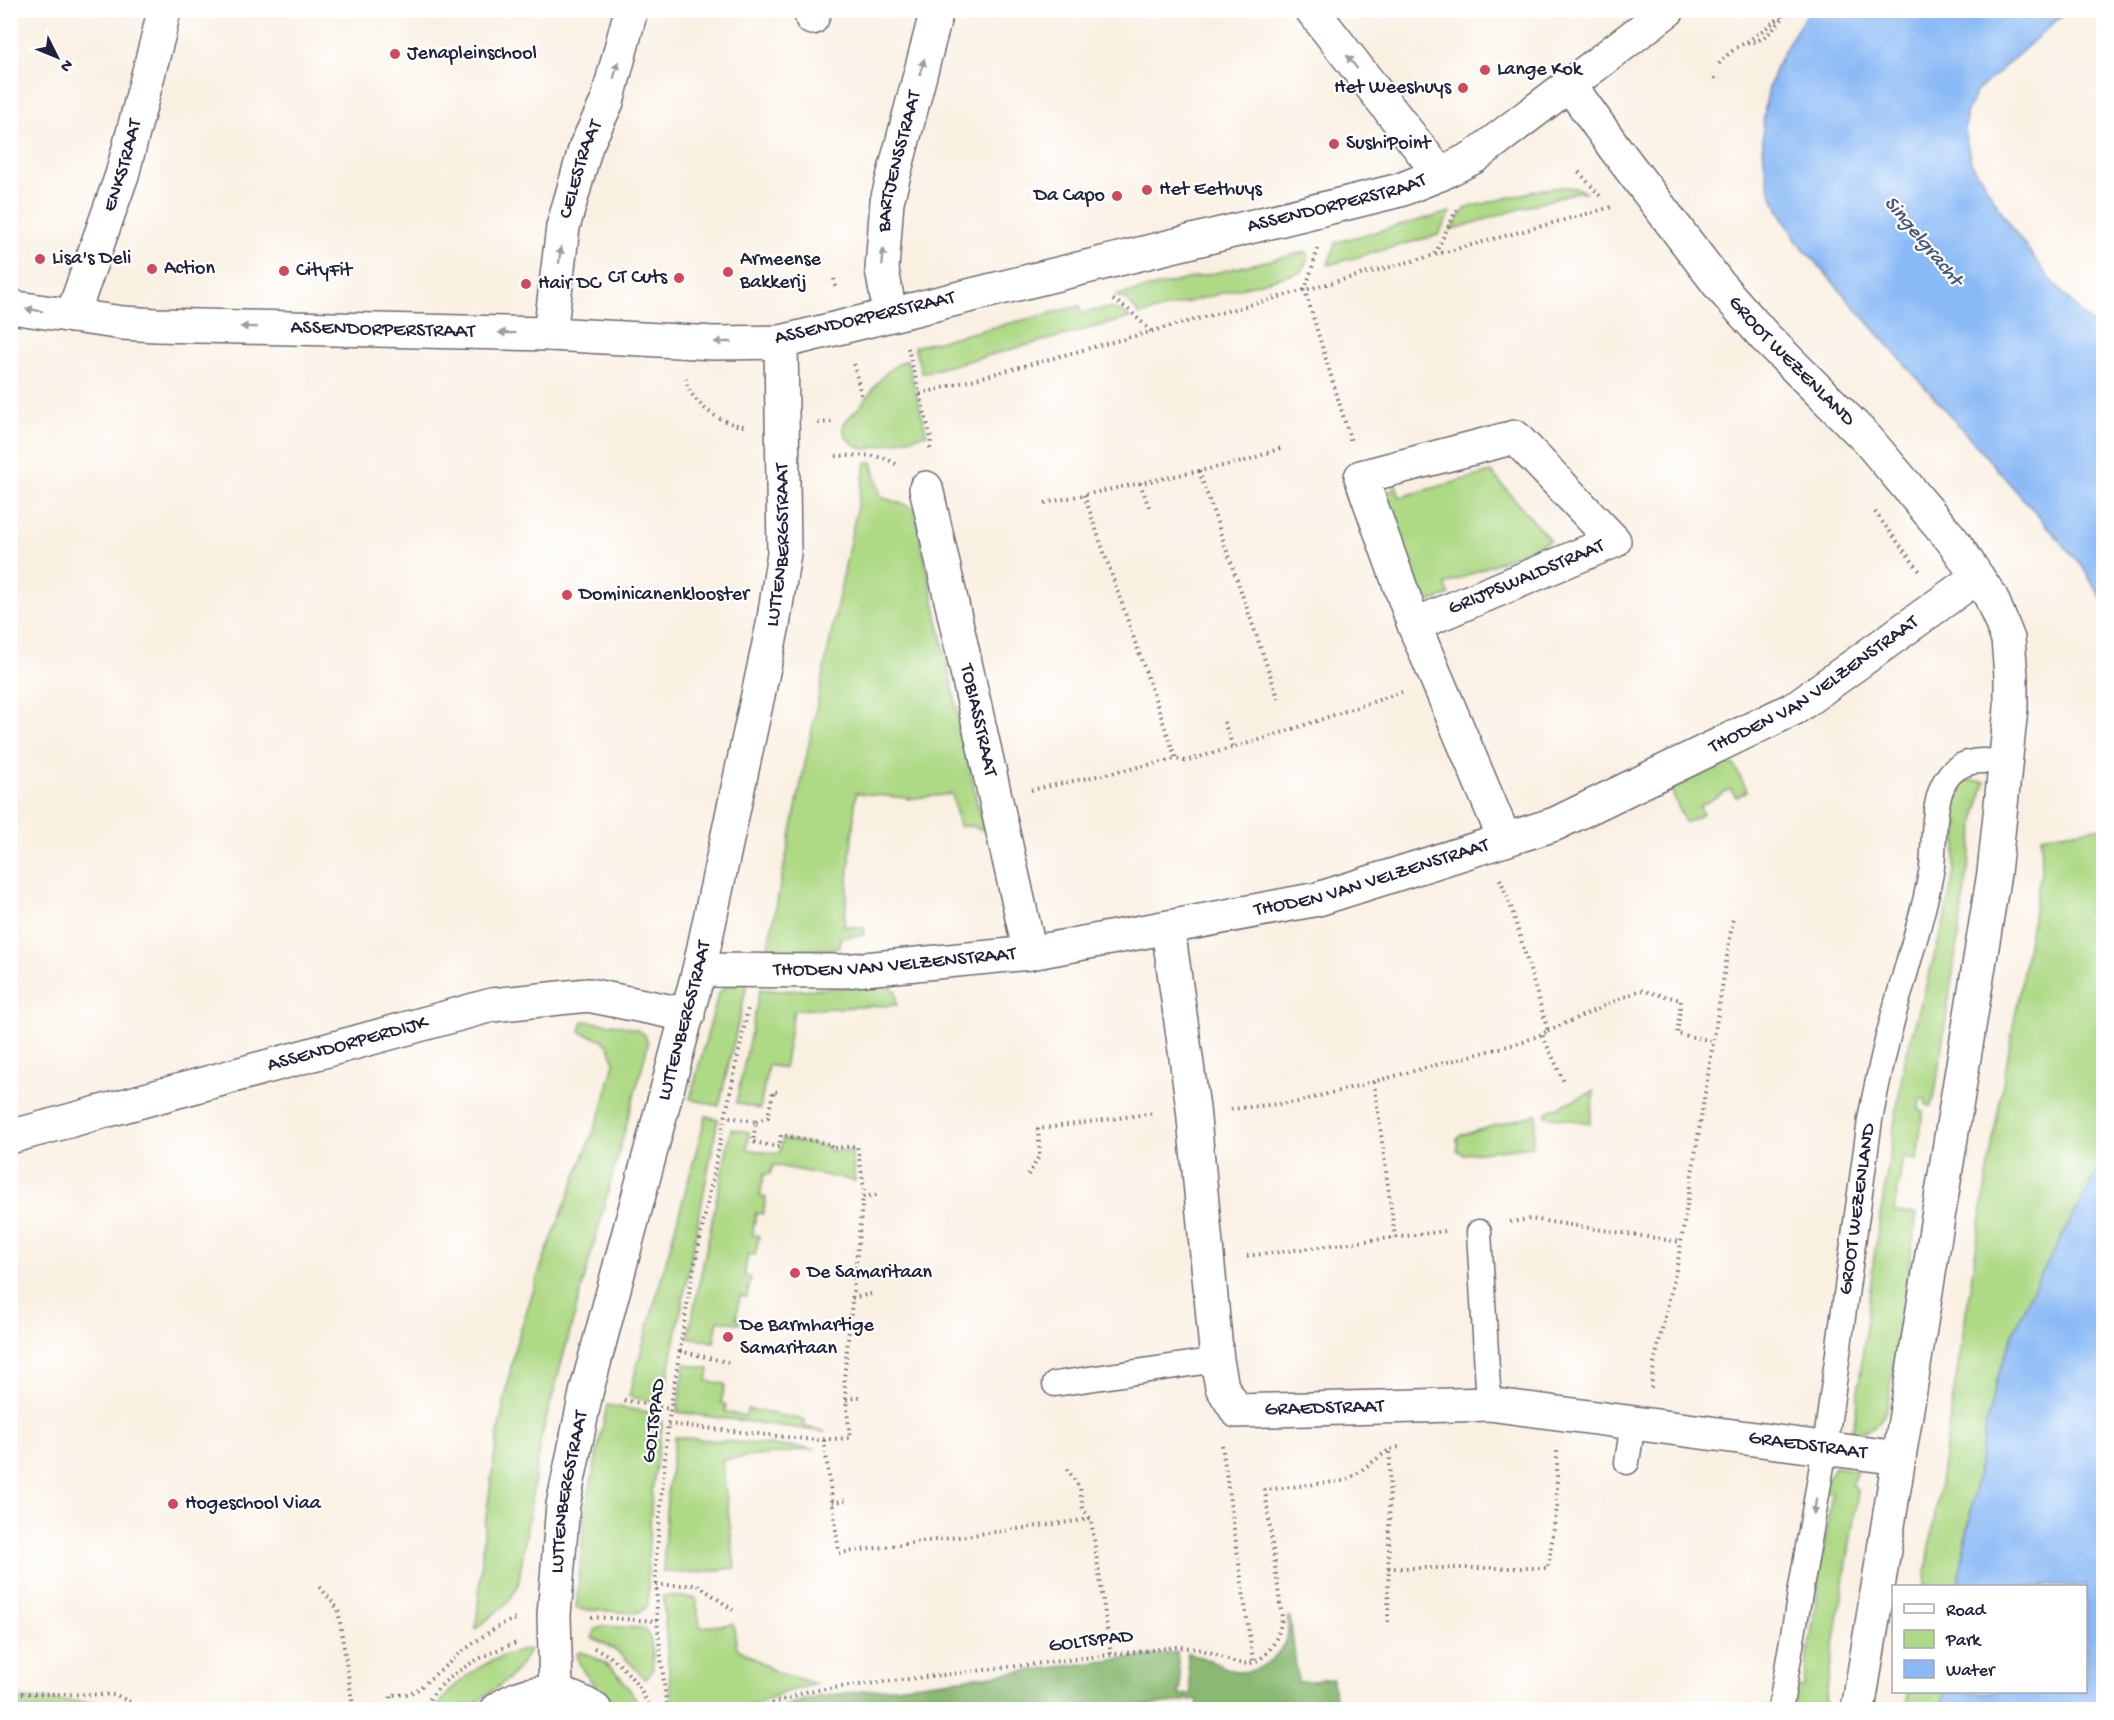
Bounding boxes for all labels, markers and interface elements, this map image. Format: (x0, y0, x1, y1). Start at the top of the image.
north arrow (27, 27, 87, 87)
place label: Jenapleinschool (407, 43, 537, 66)
marker: Jenapleinschool (388, 47, 402, 61)
one-way arrow (1346, 54, 1358, 70)
text: N (55, 55, 76, 76)
one-way arrow (918, 58, 927, 76)
place label: Lange Kok (1497, 59, 1584, 82)
one-way arrow (611, 60, 621, 79)
marker: Lange Kok (1478, 63, 1492, 77)
place label: Het Weeshuys (1334, 77, 1452, 100)
marker: Het Weeshuys (1456, 81, 1470, 95)
street label: BARTJENSSTRAAT (873, 87, 927, 234)
street label: ENKSTRAAT (98, 116, 148, 215)
street label: CELESTRAAT (554, 116, 609, 221)
place label: SushiPoint (1346, 133, 1432, 156)
marker: SushiPoint (1327, 137, 1341, 151)
street label: ASSENDORPERSTRAAT (1245, 169, 1431, 239)
place label: Het Eethuys (1159, 179, 1263, 202)
marker: Het Eethuys (1140, 183, 1154, 197)
place label: Da Capo (1032, 185, 1105, 208)
marker: Da Capo (1110, 189, 1124, 203)
water label: Singelgracht (1877, 192, 1969, 295)
one-way arrow (555, 246, 565, 265)
place label: Lisa's Deli (52, 248, 131, 271)
one-way arrow (878, 248, 888, 267)
place label: Armeense Bakkerij (739, 249, 822, 295)
marker: Lisa's Deli (33, 252, 47, 266)
place label: Action (164, 258, 215, 281)
place label: CityFit (296, 260, 354, 283)
marker: Action (145, 262, 159, 276)
marker: CityFit (277, 264, 291, 278)
marker: Armeense Bakkerij (721, 265, 735, 279)
place label: CT Cuts (608, 267, 668, 290)
marker: CT Cuts (672, 271, 686, 285)
place label: Hair DC (538, 273, 602, 296)
marker: Hair DC (519, 277, 533, 291)
street label: ASSENDORPERSTRAAT (773, 287, 959, 351)
street label: GROOT WEZENLAND (1723, 291, 1860, 432)
one-way arrow (24, 306, 43, 315)
street label: ASSENDORPERSTRAAT (290, 317, 476, 344)
one-way arrow (239, 322, 258, 332)
one-way arrow (497, 329, 516, 338)
one-way arrow (713, 337, 732, 347)
street label: LUTTENBERGSTRAAT (761, 462, 796, 628)
street label: GRIJPSWALDSTRAAT (1445, 534, 1609, 621)
place label: Dominicanenklooster (577, 584, 751, 607)
marker: Dominicanenklooster (560, 588, 574, 602)
street label: THODEN VAN VELZENSTRAAT (1705, 610, 1924, 760)
street label: TOBIASSTRAAT (954, 661, 1002, 780)
street label: THODEN VAN VELZENSTRAAT (1251, 834, 1493, 922)
street label: LUTTENBERGSTRAAT (653, 937, 717, 1103)
street label: THODEN VAN VELZENSTRAAT (772, 943, 1018, 983)
street label: ASSENDORPERDIJK (265, 1011, 432, 1077)
street label: GROOT WEZENLAND (1835, 1121, 1881, 1296)
place label: De Samaritaan (805, 1262, 933, 1285)
marker: De Samaritaan (788, 1266, 802, 1280)
place label: De Barmhartige Samaritaan (738, 1315, 875, 1361)
marker: De Barmhartige Samaritaan (721, 1330, 735, 1344)
street label: GOLTSPAD (638, 1377, 672, 1464)
street label: GRAEDSTRAAT (1264, 1395, 1386, 1422)
street label: LUTTENBERGSTRAAT (546, 1408, 594, 1574)
street label: GRAEDSTRAAT (1747, 1427, 1869, 1465)
place label: Hogeschool Viaa (185, 1493, 322, 1516)
one-way arrow (1811, 1496, 1820, 1515)
marker: Hogeschool Viaa (166, 1497, 180, 1511)
legend (1892, 1585, 2087, 1693)
text: Road (1946, 1601, 1987, 1622)
street label: GOLTSPAD (1048, 1625, 1135, 1659)
text: Park (1945, 1631, 1982, 1652)
text: Water (1946, 1661, 1996, 1682)

